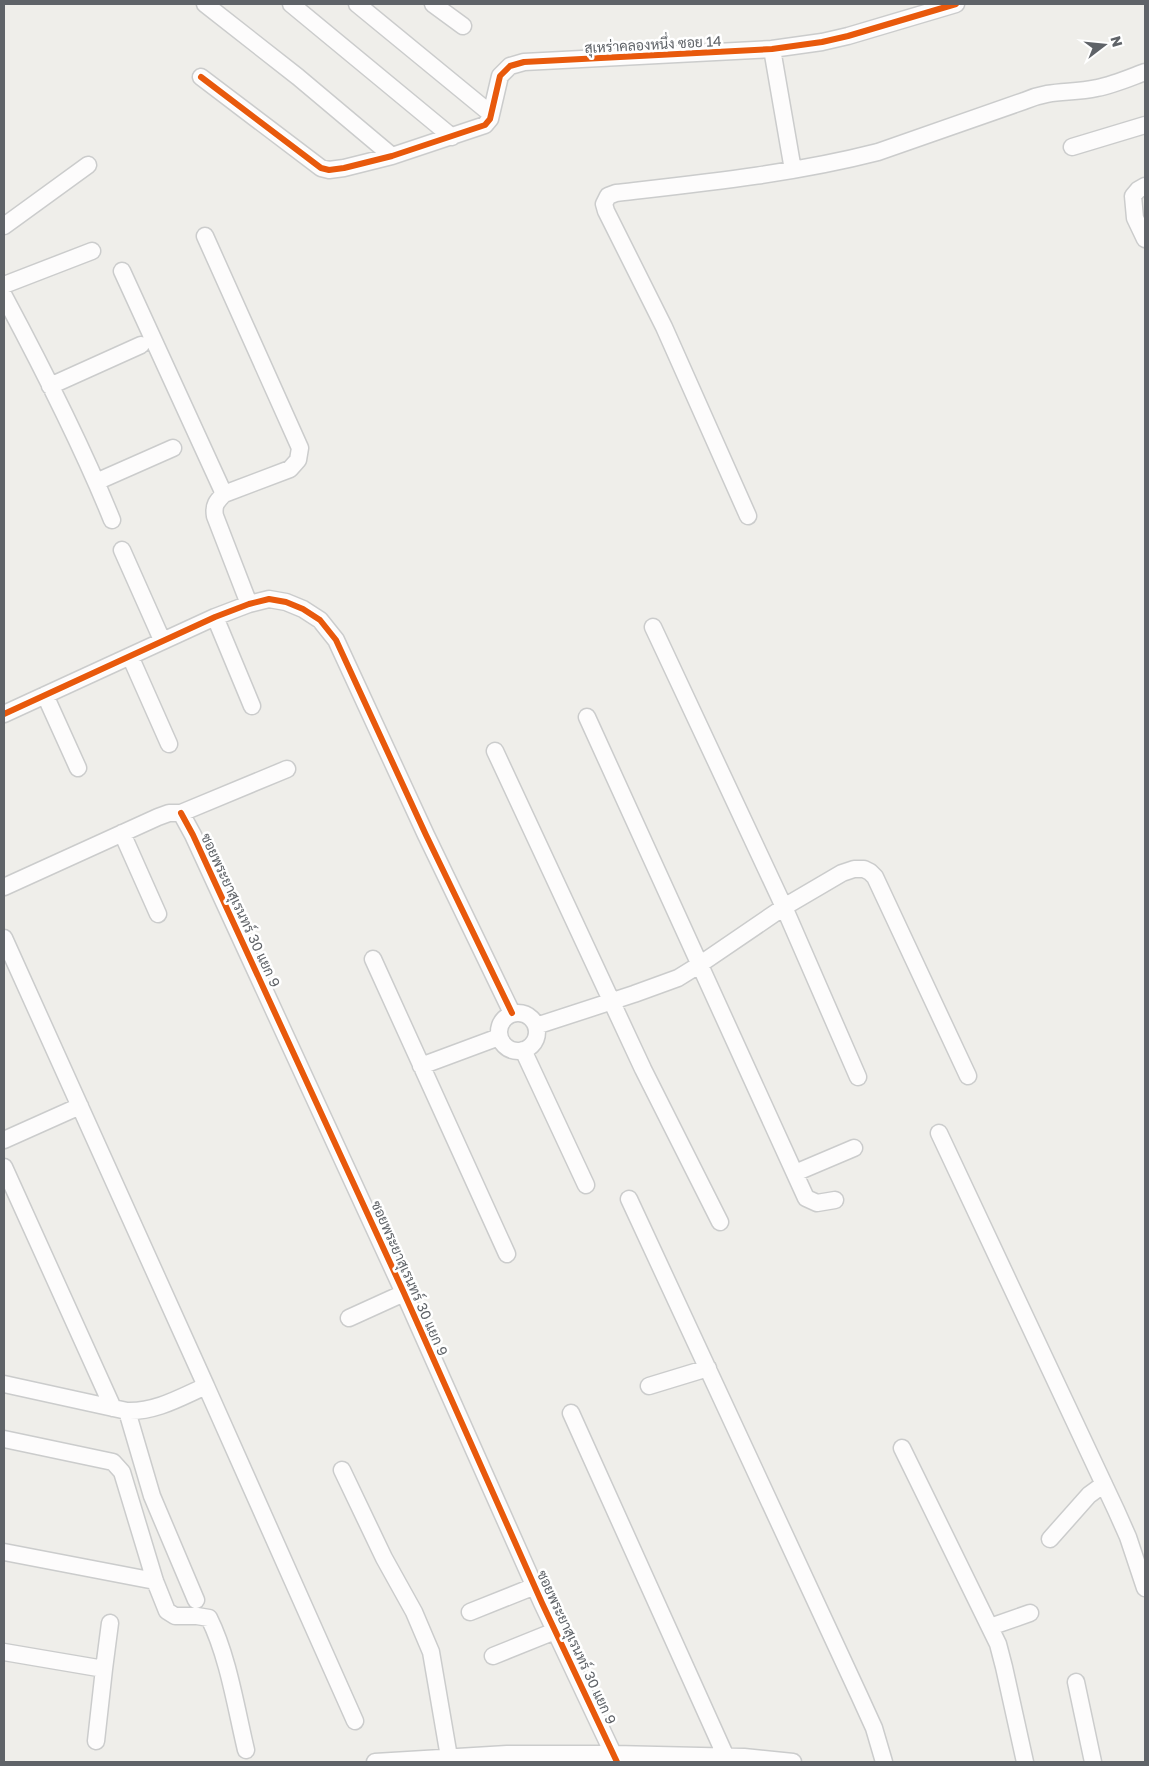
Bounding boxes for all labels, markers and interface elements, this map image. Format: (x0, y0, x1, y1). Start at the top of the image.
north arrow (1079, 20, 1129, 70)
street label: สุเหร่าคลองหนึ่ง ซอย 14 (584, 29, 722, 58)
text: N (1107, 34, 1127, 49)
street label: ซอยพระยาสุเรนทร์ 30 แยก 9 (196, 830, 284, 991)
street label: ซอยพระยาสุเรนทร์ 30 แยก 9 (366, 1198, 452, 1359)
street label: ซอยพระยาสุเรนทร์ 30 แยก 9 (532, 1567, 620, 1728)

